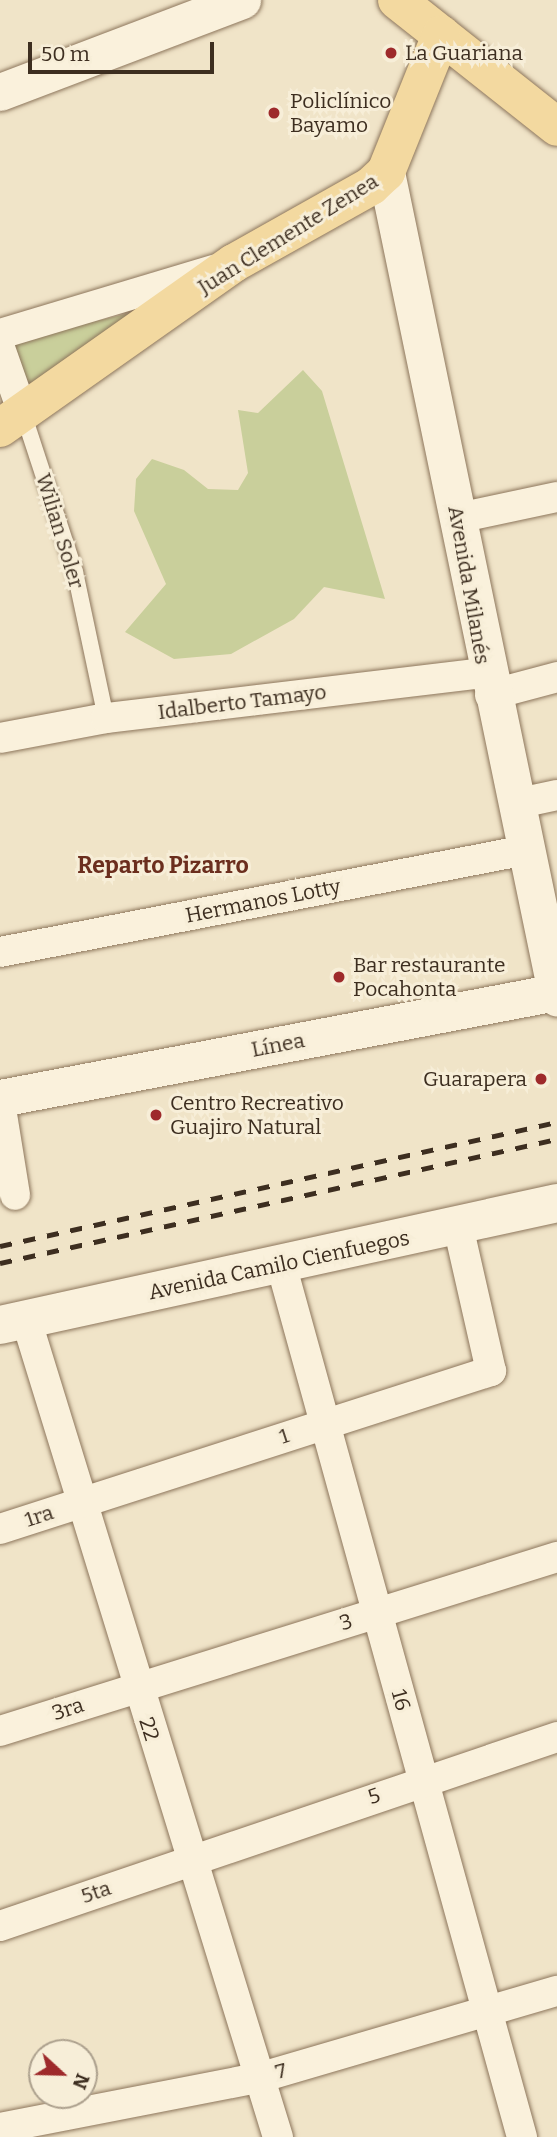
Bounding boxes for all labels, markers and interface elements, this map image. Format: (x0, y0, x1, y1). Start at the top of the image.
scale bar (32, 28, 217, 72)
place label: La Guariana (405, 40, 523, 66)
text: 50 m (41, 41, 90, 67)
marker: La Guariana (383, 45, 399, 61)
place label: Policlínico Bayamo (290, 88, 391, 138)
marker: Policlínico Bayamo (264, 103, 284, 123)
street label: Juan Clemente Zenea (193, 168, 383, 300)
street label: Wilian Soler (31, 470, 89, 592)
street label: Avenida Milanés (443, 504, 495, 666)
street label: Idalberto Tamayo (156, 679, 328, 725)
district label: Reparto Pizarro (77, 851, 249, 879)
street label: Hermanos Lotty (183, 874, 343, 928)
place label: Bar restaurante Pocahonta (353, 952, 505, 1002)
marker: Bar restaurante Pocahonta (331, 969, 347, 985)
street label: Línea (249, 1027, 307, 1063)
place label: Guarapera (423, 1066, 527, 1092)
marker: Guarapera (533, 1071, 549, 1087)
place label: Centro Recreativo Guajiro Natural (170, 1090, 344, 1140)
marker: Centro Recreativo Guajiro Natural (148, 1107, 164, 1123)
street label: Avenida Camilo Cienfuegos (146, 1225, 412, 1305)
street label: 1 (276, 1423, 292, 1449)
street label: 1ra (21, 1500, 57, 1532)
street label: 3 (337, 1608, 355, 1636)
street label: 16 (386, 1687, 416, 1713)
street label: 3ra (49, 1692, 87, 1726)
street label: 22 (133, 1714, 165, 1744)
street label: 5 (365, 1782, 383, 1810)
street label: 5ta (78, 1875, 114, 1909)
north arrow (28, 2039, 98, 2109)
street label: 7 (273, 2057, 289, 2085)
text: N (68, 2070, 94, 2092)

